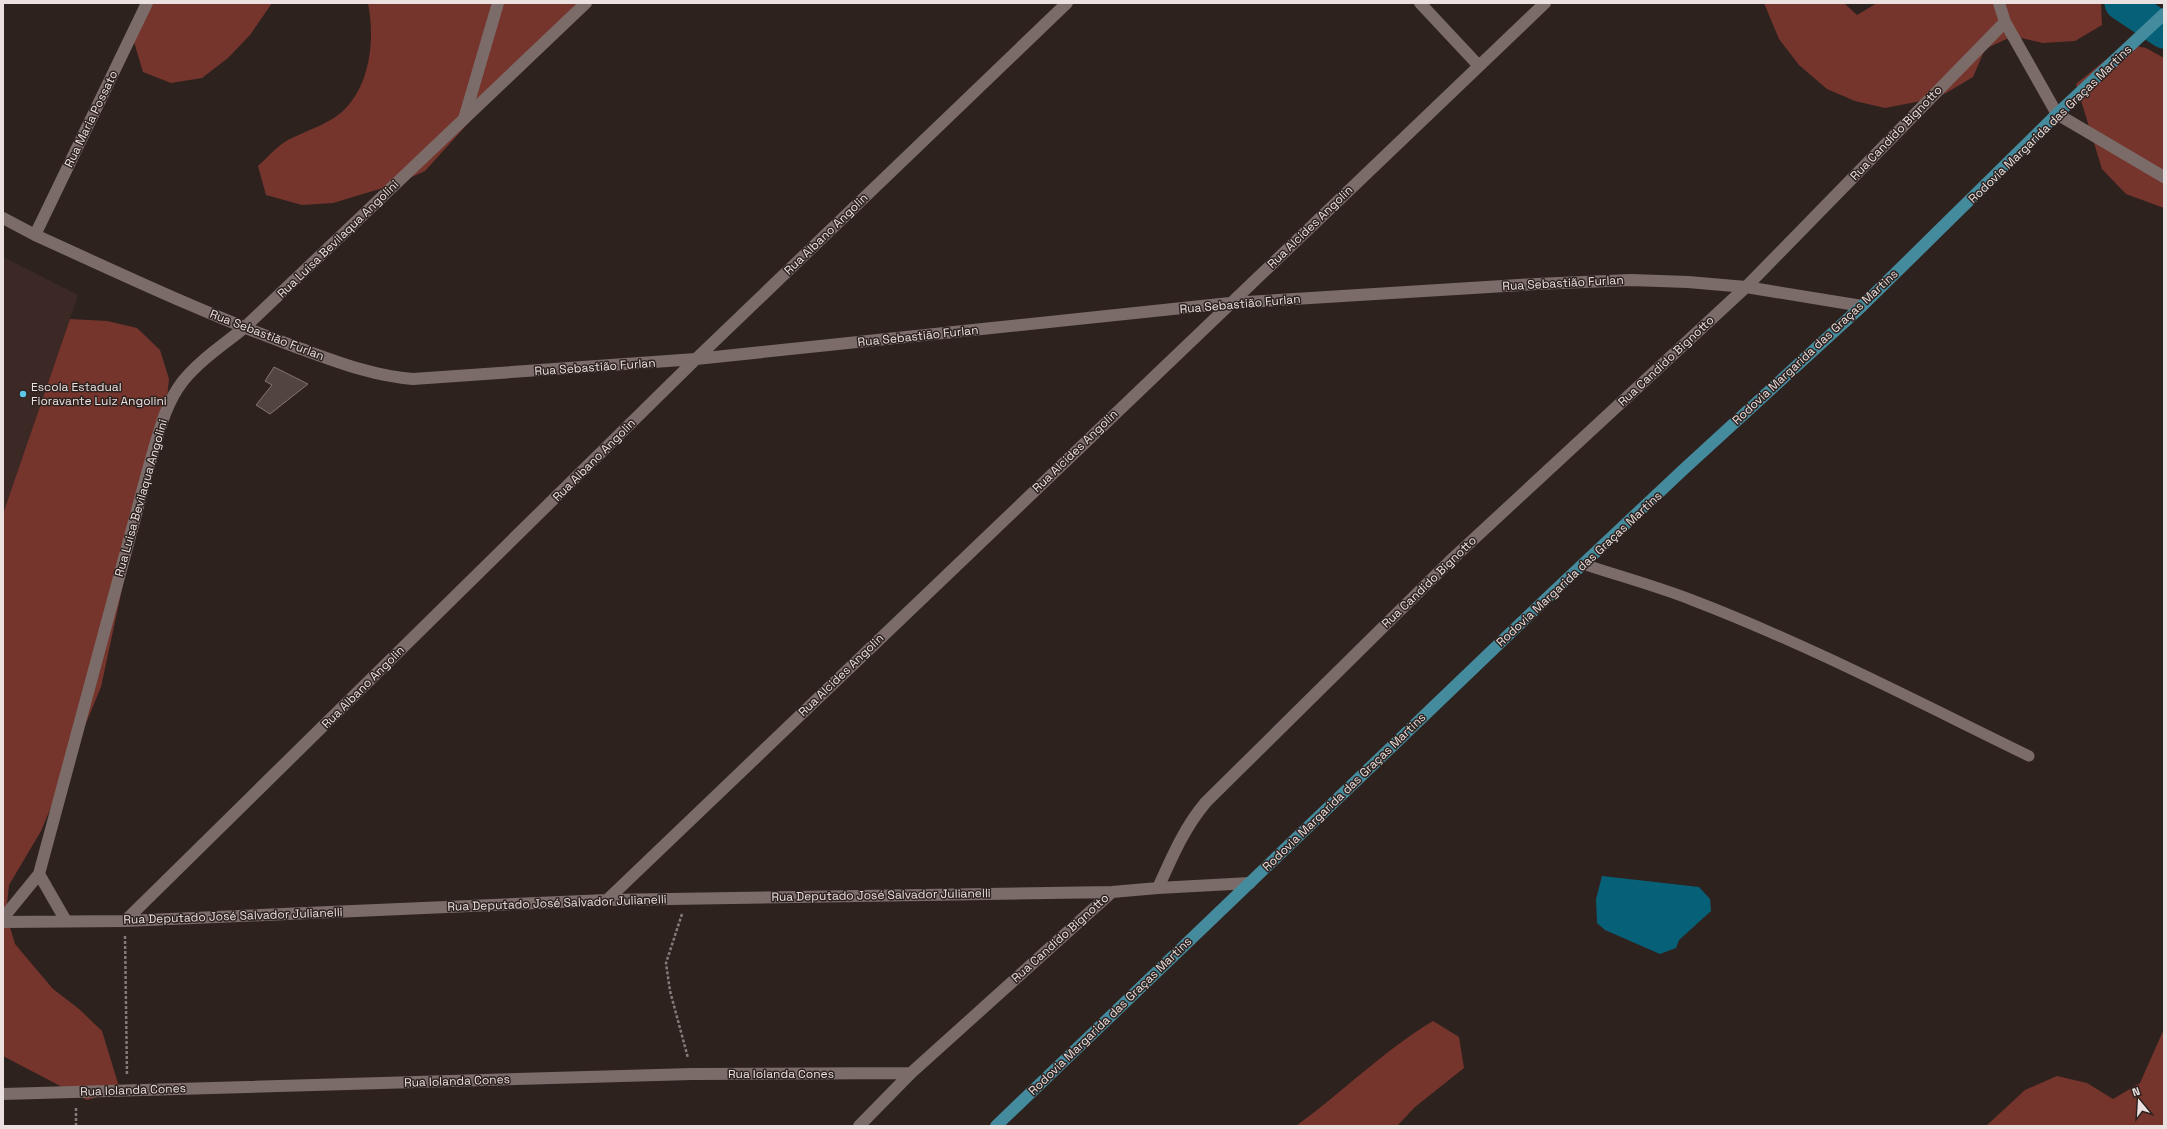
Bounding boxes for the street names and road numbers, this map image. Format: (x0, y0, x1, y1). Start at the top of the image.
street label: Rodovia Margarida das Graças Martins (1965, 41, 2135, 207)
street label: Rua Maria Possato (61, 68, 121, 170)
street label: Rua Candido Bignotto (1847, 82, 1945, 184)
street label: Rua Luisa Bevilaqua Angolini (274, 177, 402, 301)
street label: Rua Alcides Angolin (1264, 182, 1356, 272)
street label: Rua Albano Angolin (781, 190, 871, 278)
street label: Rodovia Margarida das Graças Martins (1729, 266, 1901, 428)
street label: Rua Sebastião Furlan (1502, 272, 1624, 294)
street label: Rua Sebastião Furlan (1179, 291, 1301, 317)
street label: Rua Sebastião Furlan (207, 306, 327, 364)
street label: Rua Candido Bignotto (1615, 312, 1717, 410)
street label: Rua Sebastião Furlan (857, 322, 979, 350)
street label: Rua Sebastião Furlan (534, 355, 656, 379)
street label: Rua Alcides Angolin (1029, 406, 1121, 496)
street label: Rua Albano Angolin (549, 415, 639, 505)
street label: Rua Luisa Bevilaqua Angolini (111, 417, 171, 579)
street label: Rodovia Margarida das Graças Martins (1493, 488, 1665, 650)
street label: Rua Candido Bignotto (1378, 533, 1480, 631)
street label: Rua Alcides Angolin (795, 630, 887, 720)
street label: Rua Albano Angolin (318, 642, 408, 732)
street label: Rodovia Margarida das Graças Martins (1259, 709, 1429, 875)
street label: Rua Deputado José Salvador Julianelli (771, 885, 991, 905)
street label: Rua Candido Bignotto (1008, 890, 1112, 986)
street label: Rua Deputado José Salvador Julianelli (447, 891, 667, 915)
street label: Rua Deputado José Salvador Julianelli (123, 904, 343, 928)
street label: Rodovia Margarida das Graças Martins (1025, 933, 1195, 1099)
street label: Rua Iolanda Cones (728, 1066, 834, 1082)
street label: Rua Iolanda Cones (404, 1071, 510, 1091)
street label: Rua Iolanda Cones (80, 1080, 186, 1100)

